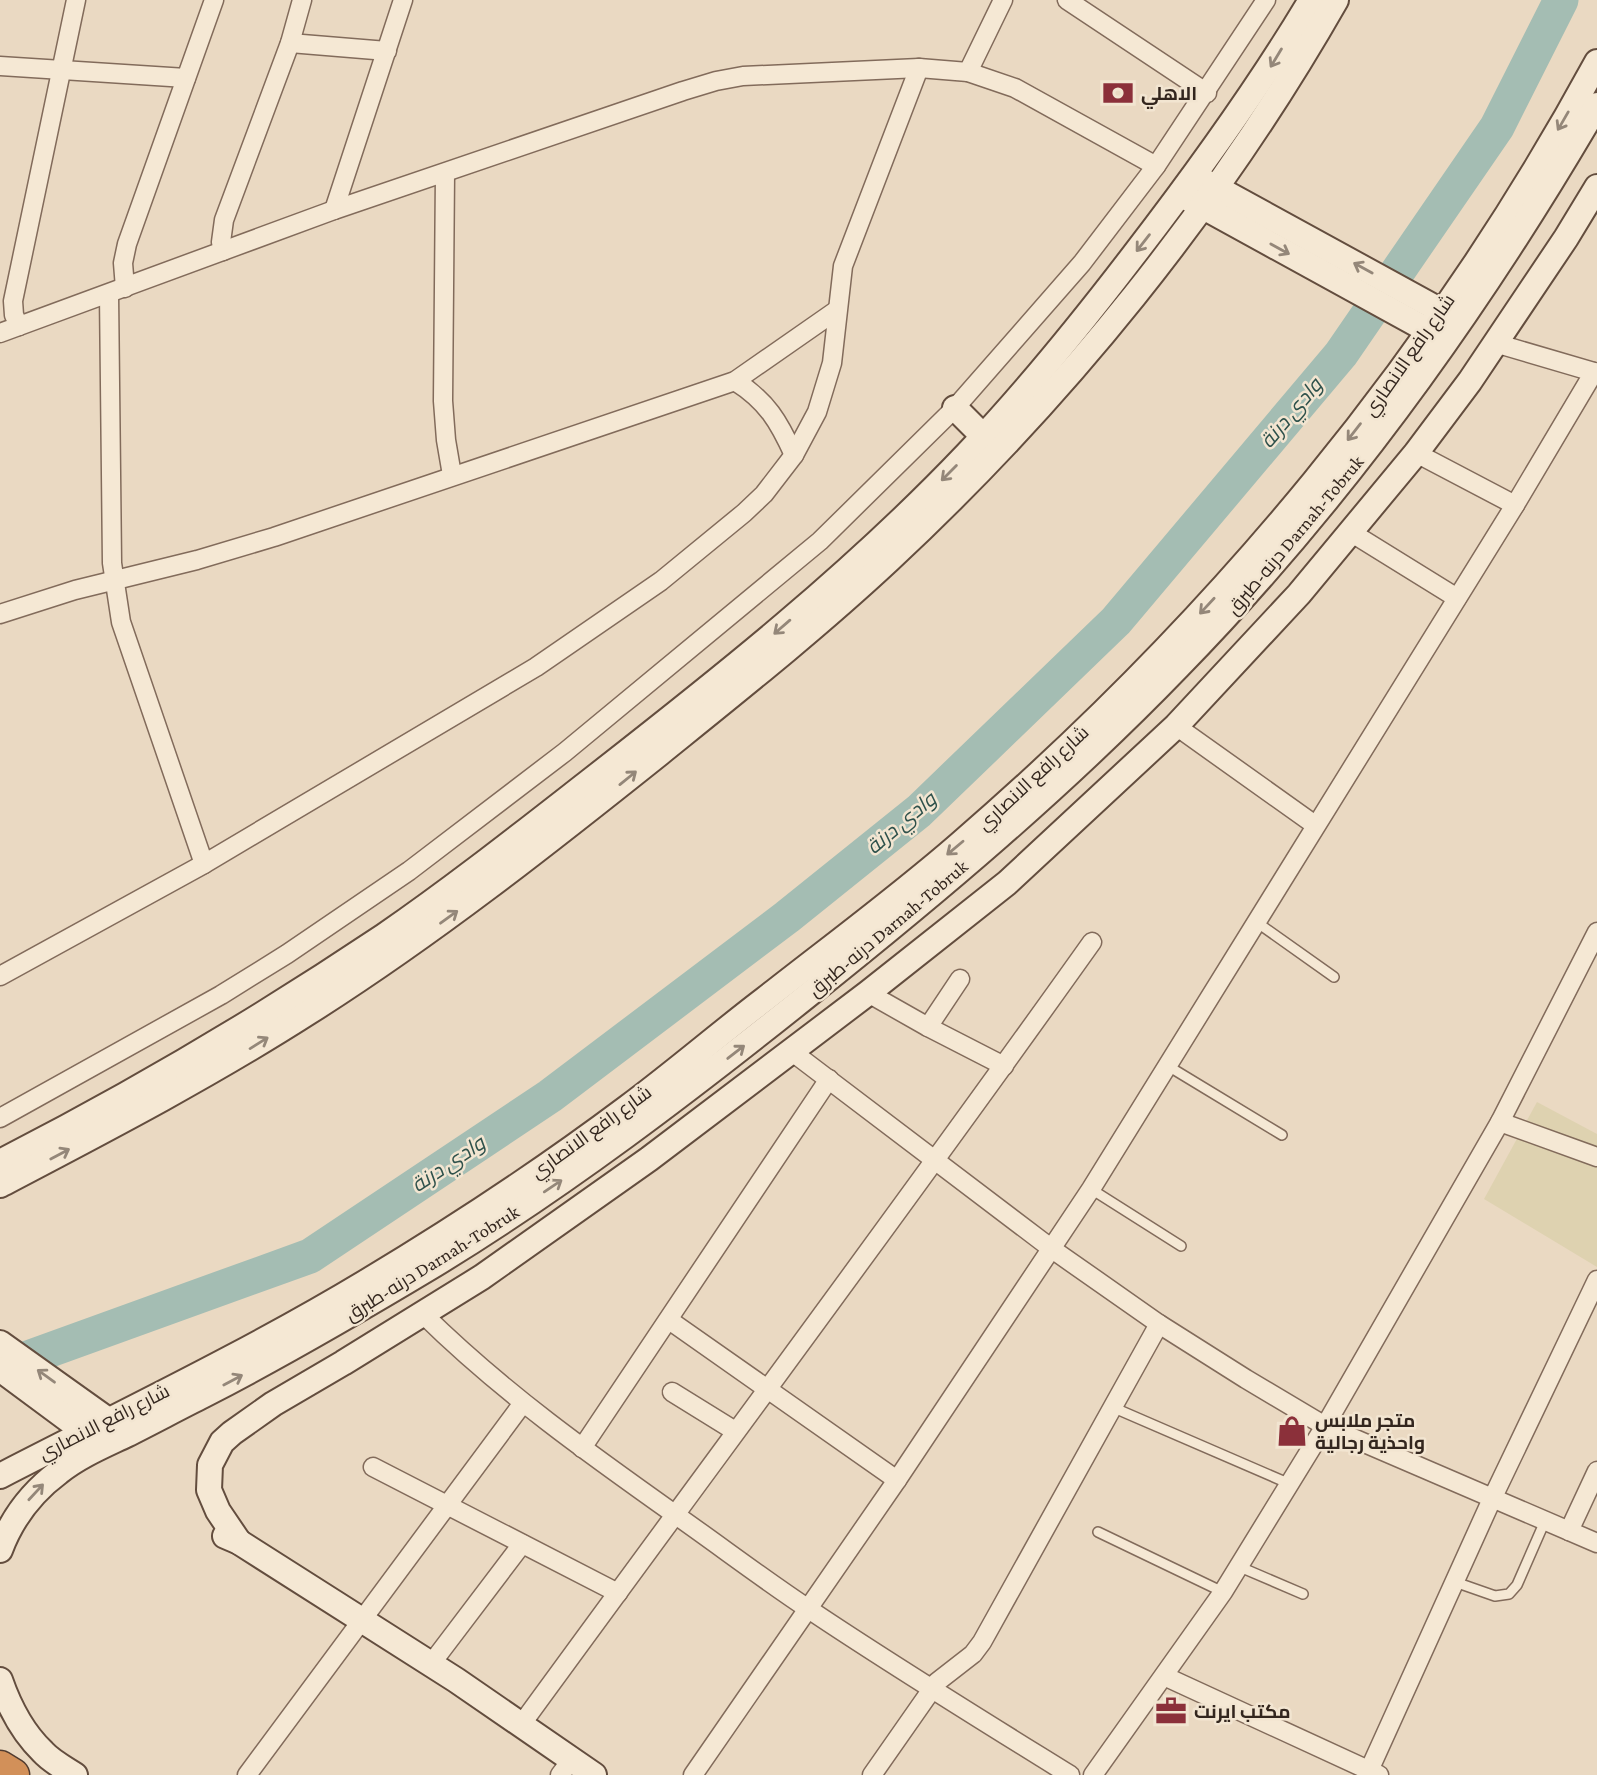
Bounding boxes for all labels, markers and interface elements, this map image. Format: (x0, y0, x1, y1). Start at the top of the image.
one-way arrow (1268, 48, 1282, 68)
bank icon: الاهلي (1101, 76, 1135, 110)
place label: الاهلي (1141, 83, 1197, 109)
one-way arrow (1556, 111, 1570, 131)
one-way arrow (1136, 233, 1151, 252)
one-way arrow (1270, 242, 1290, 256)
one-way arrow (1354, 261, 1374, 275)
street label: شارع رافع الانصاري (1359, 290, 1462, 422)
water label: وادي درنة (1255, 372, 1332, 456)
one-way arrow (1346, 422, 1361, 441)
street label: درنه-طبرق Darnah-Tobruk (1222, 450, 1370, 620)
one-way arrow (940, 464, 957, 481)
one-way arrow (1199, 597, 1216, 614)
one-way arrow (773, 619, 791, 635)
street label: شارع رافع الانصاري (973, 721, 1095, 838)
one-way arrow (619, 770, 637, 786)
water label: وادي درنة (861, 786, 945, 863)
one-way arrow (947, 840, 965, 856)
street label: درنه-طبرق Darnah-Tobruk (804, 855, 974, 1002)
one-way arrow (439, 910, 457, 925)
one-way arrow (249, 1036, 269, 1050)
one-way arrow (727, 1044, 745, 1059)
street label: شارع رافع الانصاري (527, 1081, 658, 1186)
water label: وادي درنة (407, 1130, 493, 1201)
one-way arrow (50, 1146, 70, 1160)
one-way arrow (543, 1179, 562, 1193)
street label: درنه-طبرق Darnah-Tobruk (341, 1200, 525, 1327)
one-way arrow (37, 1369, 56, 1383)
one-way arrow (222, 1373, 243, 1386)
street label: شارع رافع الانصاري (35, 1380, 175, 1468)
place label: متجر ملابس واحذية رجالية (1315, 1410, 1425, 1454)
shop icon: متجر ملابس واحذية رجالية (1275, 1414, 1309, 1448)
one-way arrow (28, 1484, 45, 1501)
office icon: مكتب ايرنت (1154, 1694, 1188, 1728)
place label: مكتب ايرنت (1194, 1701, 1291, 1723)

